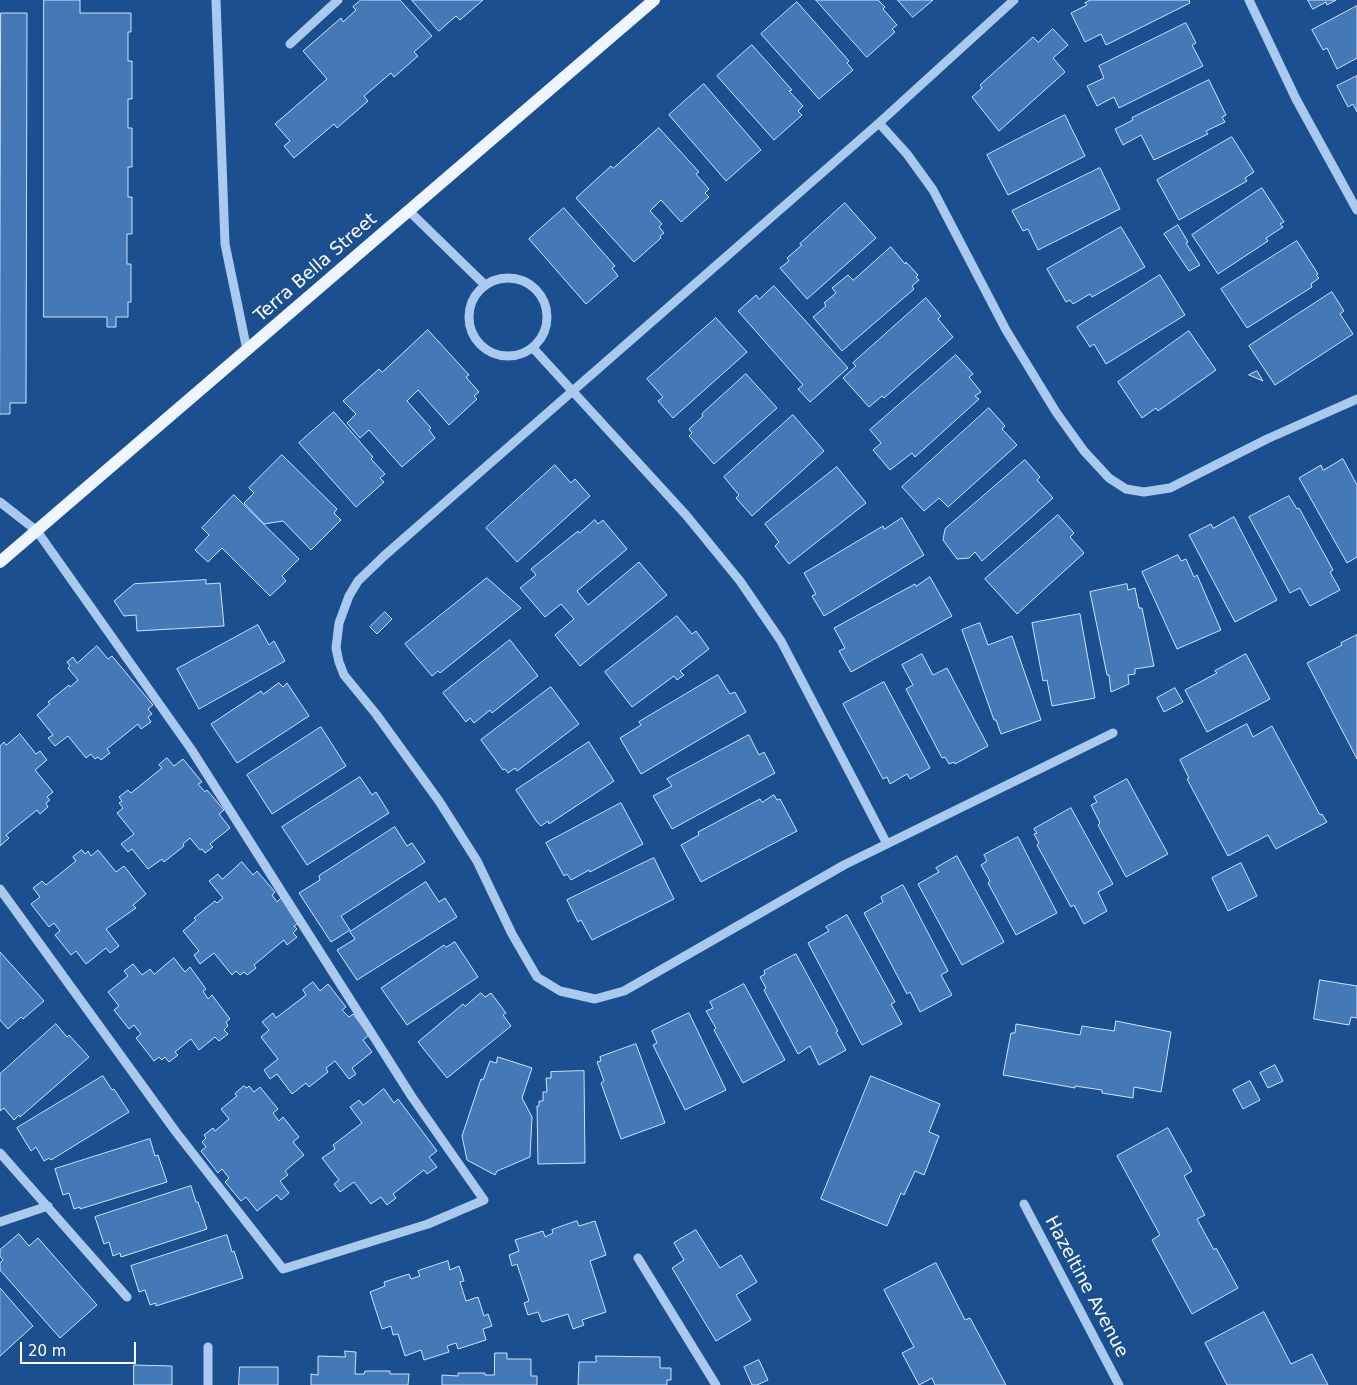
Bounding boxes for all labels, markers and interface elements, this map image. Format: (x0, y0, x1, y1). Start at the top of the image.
street label: Terra Bella Street (250, 209, 382, 327)
street label: Hazeltine Avenue (1040, 1213, 1132, 1361)
scale bar (22, 1332, 139, 1364)
text: 20 m (28, 1342, 66, 1360)

